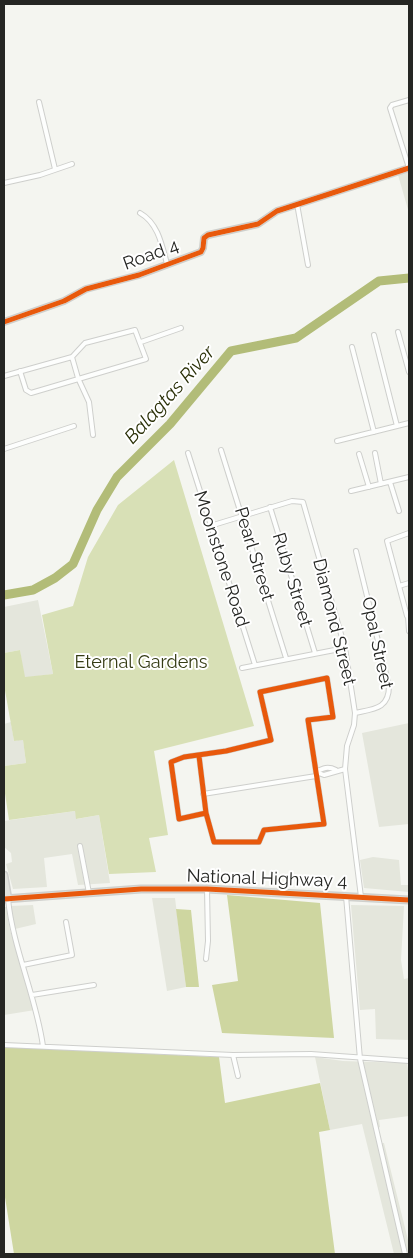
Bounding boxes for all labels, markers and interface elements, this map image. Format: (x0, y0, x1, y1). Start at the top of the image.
street label: Road 4 (120, 235, 182, 275)
water label: Balagtas River (120, 341, 220, 449)
street label: Moonstone Road (189, 488, 253, 630)
street label: Pearl Street (229, 504, 279, 604)
street label: Ruby Street (267, 530, 317, 630)
street label: Diamond Street (308, 556, 360, 688)
street label: Opal Street (357, 595, 397, 691)
park label: Eternal Gardens (74, 652, 208, 674)
street label: National Highway 4 (186, 865, 348, 893)

